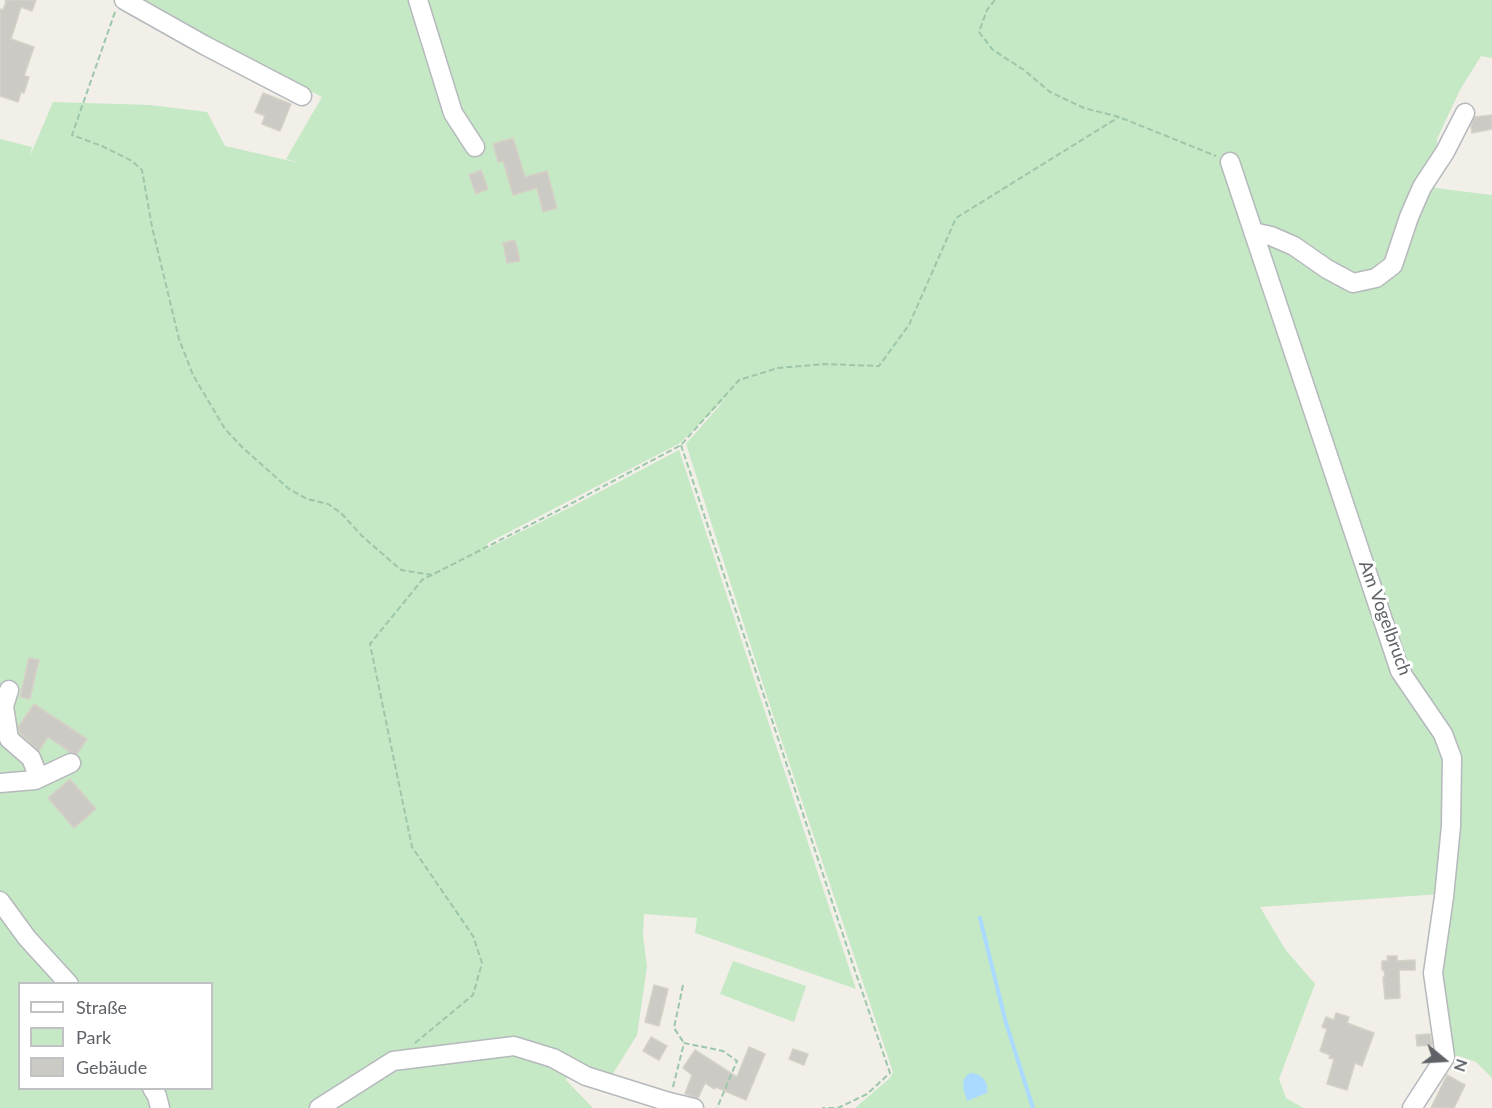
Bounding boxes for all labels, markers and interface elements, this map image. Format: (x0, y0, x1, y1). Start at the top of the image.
street label: Am Vogelbruch (1354, 558, 1416, 678)
legend (18, 982, 213, 1090)
text: Straße (76, 996, 127, 1018)
text: Park (76, 1026, 111, 1048)
north arrow (1414, 1030, 1474, 1090)
text: Gebäude (76, 1056, 147, 1078)
text: N (1451, 1057, 1473, 1075)

